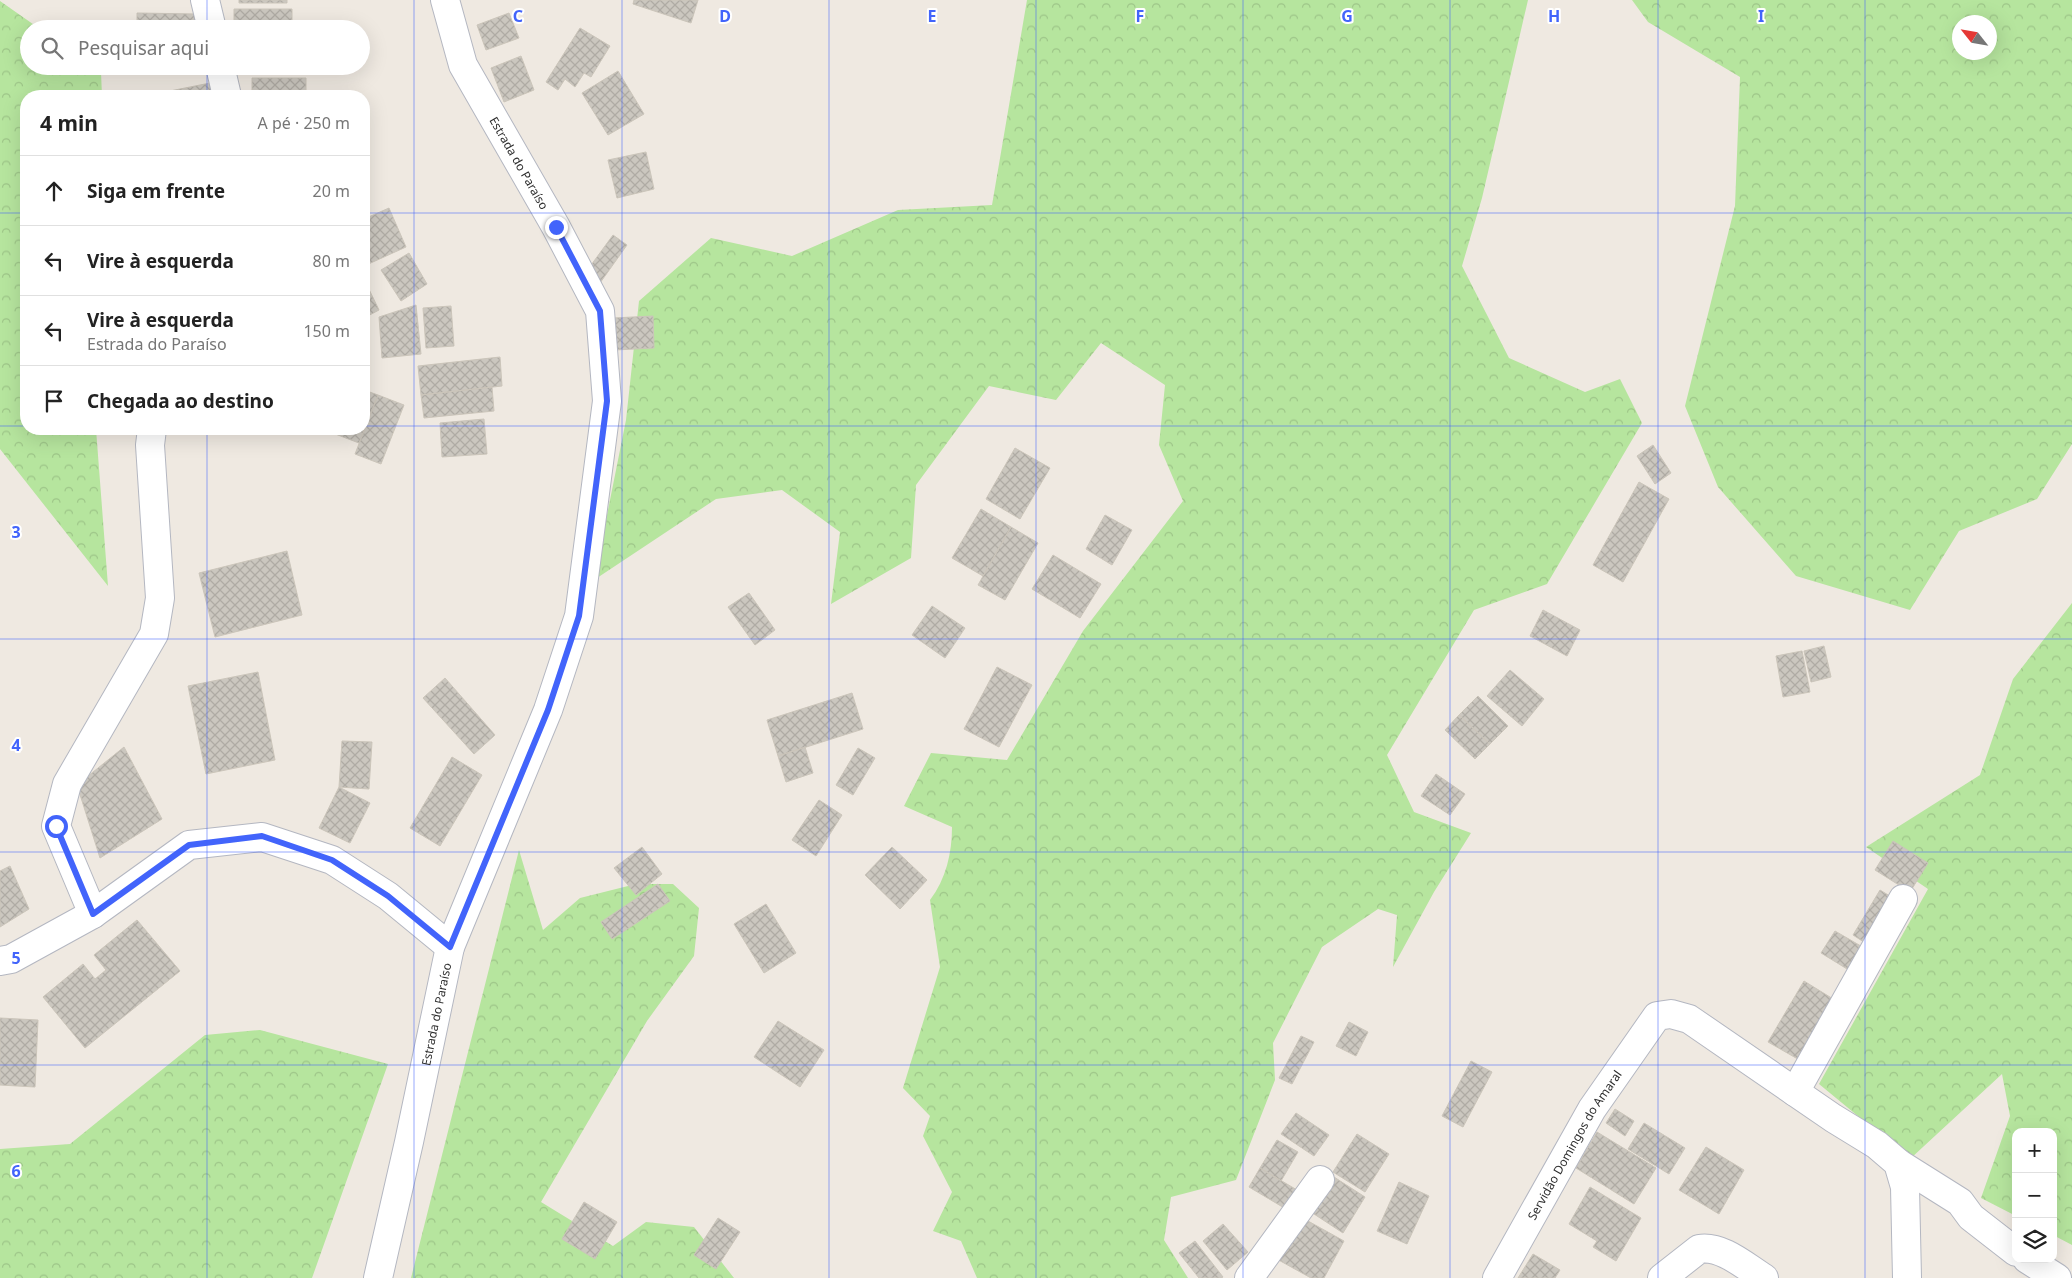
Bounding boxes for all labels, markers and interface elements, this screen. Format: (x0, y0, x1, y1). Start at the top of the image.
text: C (513, 5, 523, 27)
text: D (719, 5, 731, 27)
text: E (928, 5, 937, 27)
text: F (1136, 5, 1144, 27)
text: G (1341, 5, 1353, 27)
text: H (1548, 5, 1560, 27)
text: I (1758, 5, 1764, 27)
north arrow (1952, 15, 1997, 60)
search box (20, 20, 370, 75)
icon: search (38, 34, 66, 62)
text: Pesquisar aqui (78, 35, 209, 61)
text: 4 min (40, 109, 98, 137)
text: A pé · 250 m (258, 112, 350, 134)
street label: Estrada do Paraíso (485, 113, 553, 213)
icon: ahead (40, 177, 68, 205)
text: Siga em frente (87, 178, 225, 204)
text: 20 m (313, 180, 350, 202)
route end (545, 216, 568, 239)
icon: left (40, 247, 68, 275)
text: Vire à esquerda (87, 248, 234, 274)
text: 80 m (313, 250, 350, 272)
text: Vire à esquerda (87, 307, 234, 333)
icon: left (40, 317, 68, 345)
text: 150 m (303, 320, 350, 342)
text: Estrada do Paraíso (87, 333, 227, 355)
icon: arrive (40, 387, 68, 415)
text: Chegada ao destino (87, 388, 274, 414)
text: 3 (11, 521, 21, 543)
text: 4 (11, 734, 21, 756)
route start (45, 815, 68, 838)
text: 5 (11, 947, 21, 969)
street label: Estrada do Paraíso (417, 961, 455, 1067)
street label: Servidão Domingos do Amaral (1523, 1067, 1625, 1223)
map controls (2012, 1128, 2057, 1263)
button: + (2012, 1128, 2057, 1173)
text: 6 (11, 1160, 21, 1182)
button: − (2012, 1173, 2057, 1218)
button: layers (2012, 1218, 2057, 1263)

